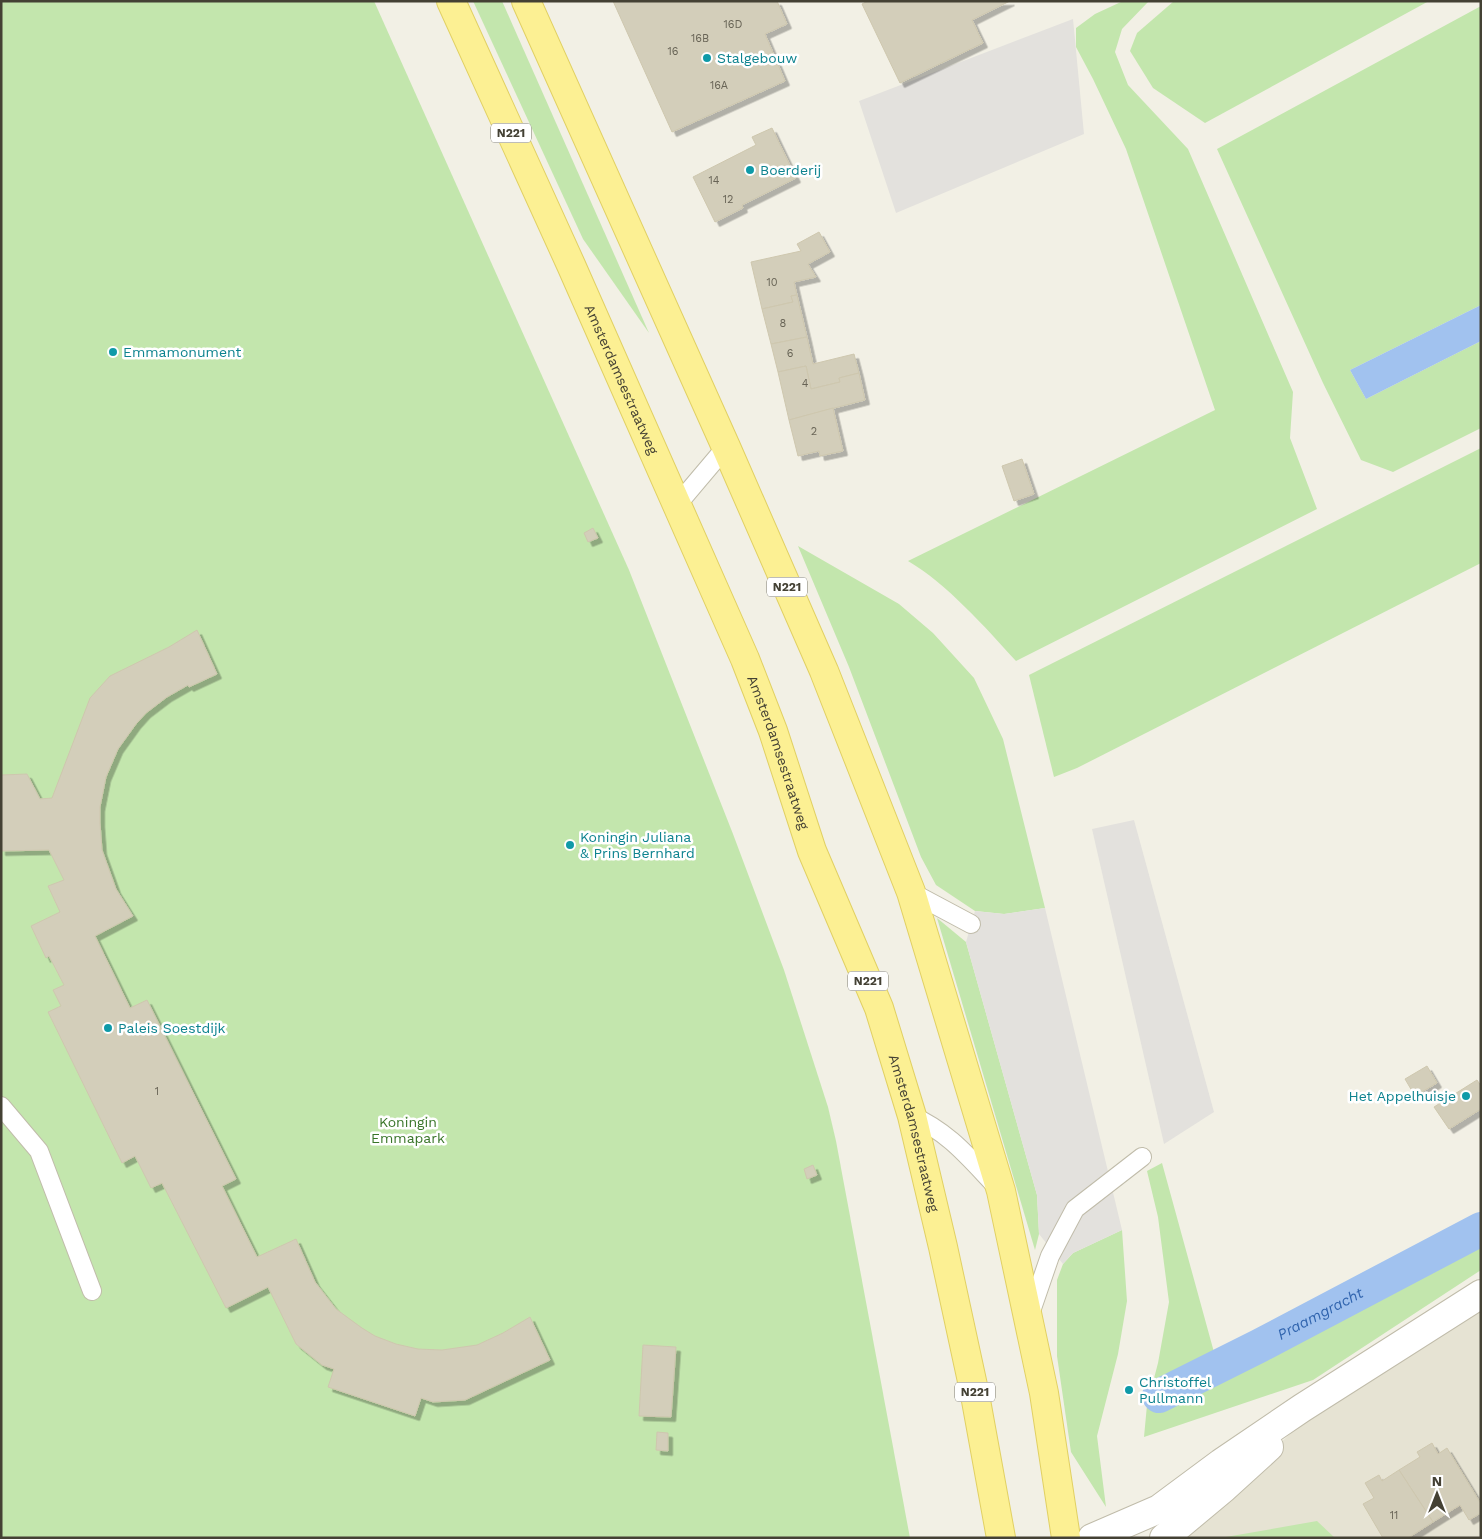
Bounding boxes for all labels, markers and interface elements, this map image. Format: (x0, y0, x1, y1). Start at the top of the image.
house number: 16D (724, 18, 743, 31)
house number: 16B (691, 32, 709, 45)
house number: 16 (668, 45, 679, 58)
place label: Stalgebouw (717, 50, 797, 66)
marker: Stalgebouw (701, 52, 713, 64)
house number: 16A (710, 79, 728, 92)
road number: N221 (491, 124, 531, 142)
place label: Boerderij (760, 162, 821, 178)
marker: Boerderij (744, 164, 756, 176)
house number: 14 (708, 174, 720, 187)
house number: 12 (723, 193, 733, 206)
house number: 10 (766, 276, 778, 289)
street label: Amsterdamsestraatweg (581, 302, 662, 457)
house number: 8 (780, 317, 787, 330)
place label: Emmamonument (123, 344, 242, 360)
marker: Emmamonument (107, 346, 119, 358)
house number: 6 (787, 347, 794, 360)
house number: 4 (802, 377, 809, 390)
house number: 2 (811, 425, 817, 438)
road number: N221 (767, 578, 807, 596)
street label: Amsterdamsestraatweg (744, 673, 813, 832)
place label: Koningin Juliana & Prins Bernhard (580, 829, 695, 861)
marker: Koningin Juliana & Prins Bernhard (564, 839, 576, 851)
road number: N221 (848, 971, 888, 990)
place label: Paleis Soestdijk (118, 1020, 226, 1036)
marker: Paleis Soestdijk (102, 1022, 114, 1034)
street label: Amsterdamsestraatweg (886, 1053, 943, 1214)
house number: 1 (155, 1085, 159, 1098)
place label: Het Appelhuisje (1349, 1088, 1456, 1104)
marker: Het Appelhuisje (1460, 1090, 1472, 1102)
park label: Koningin Emmapark (371, 1114, 445, 1146)
water label: Praamgracht (1274, 1283, 1367, 1344)
place label: Christoffel Pullmann (1139, 1374, 1212, 1406)
road number: N221 (955, 1382, 995, 1401)
marker: Christoffel Pullmann (1123, 1384, 1135, 1396)
north arrow (1412, 1469, 1462, 1519)
text: N (1432, 1473, 1442, 1489)
house number: 11 (1390, 1509, 1398, 1522)

